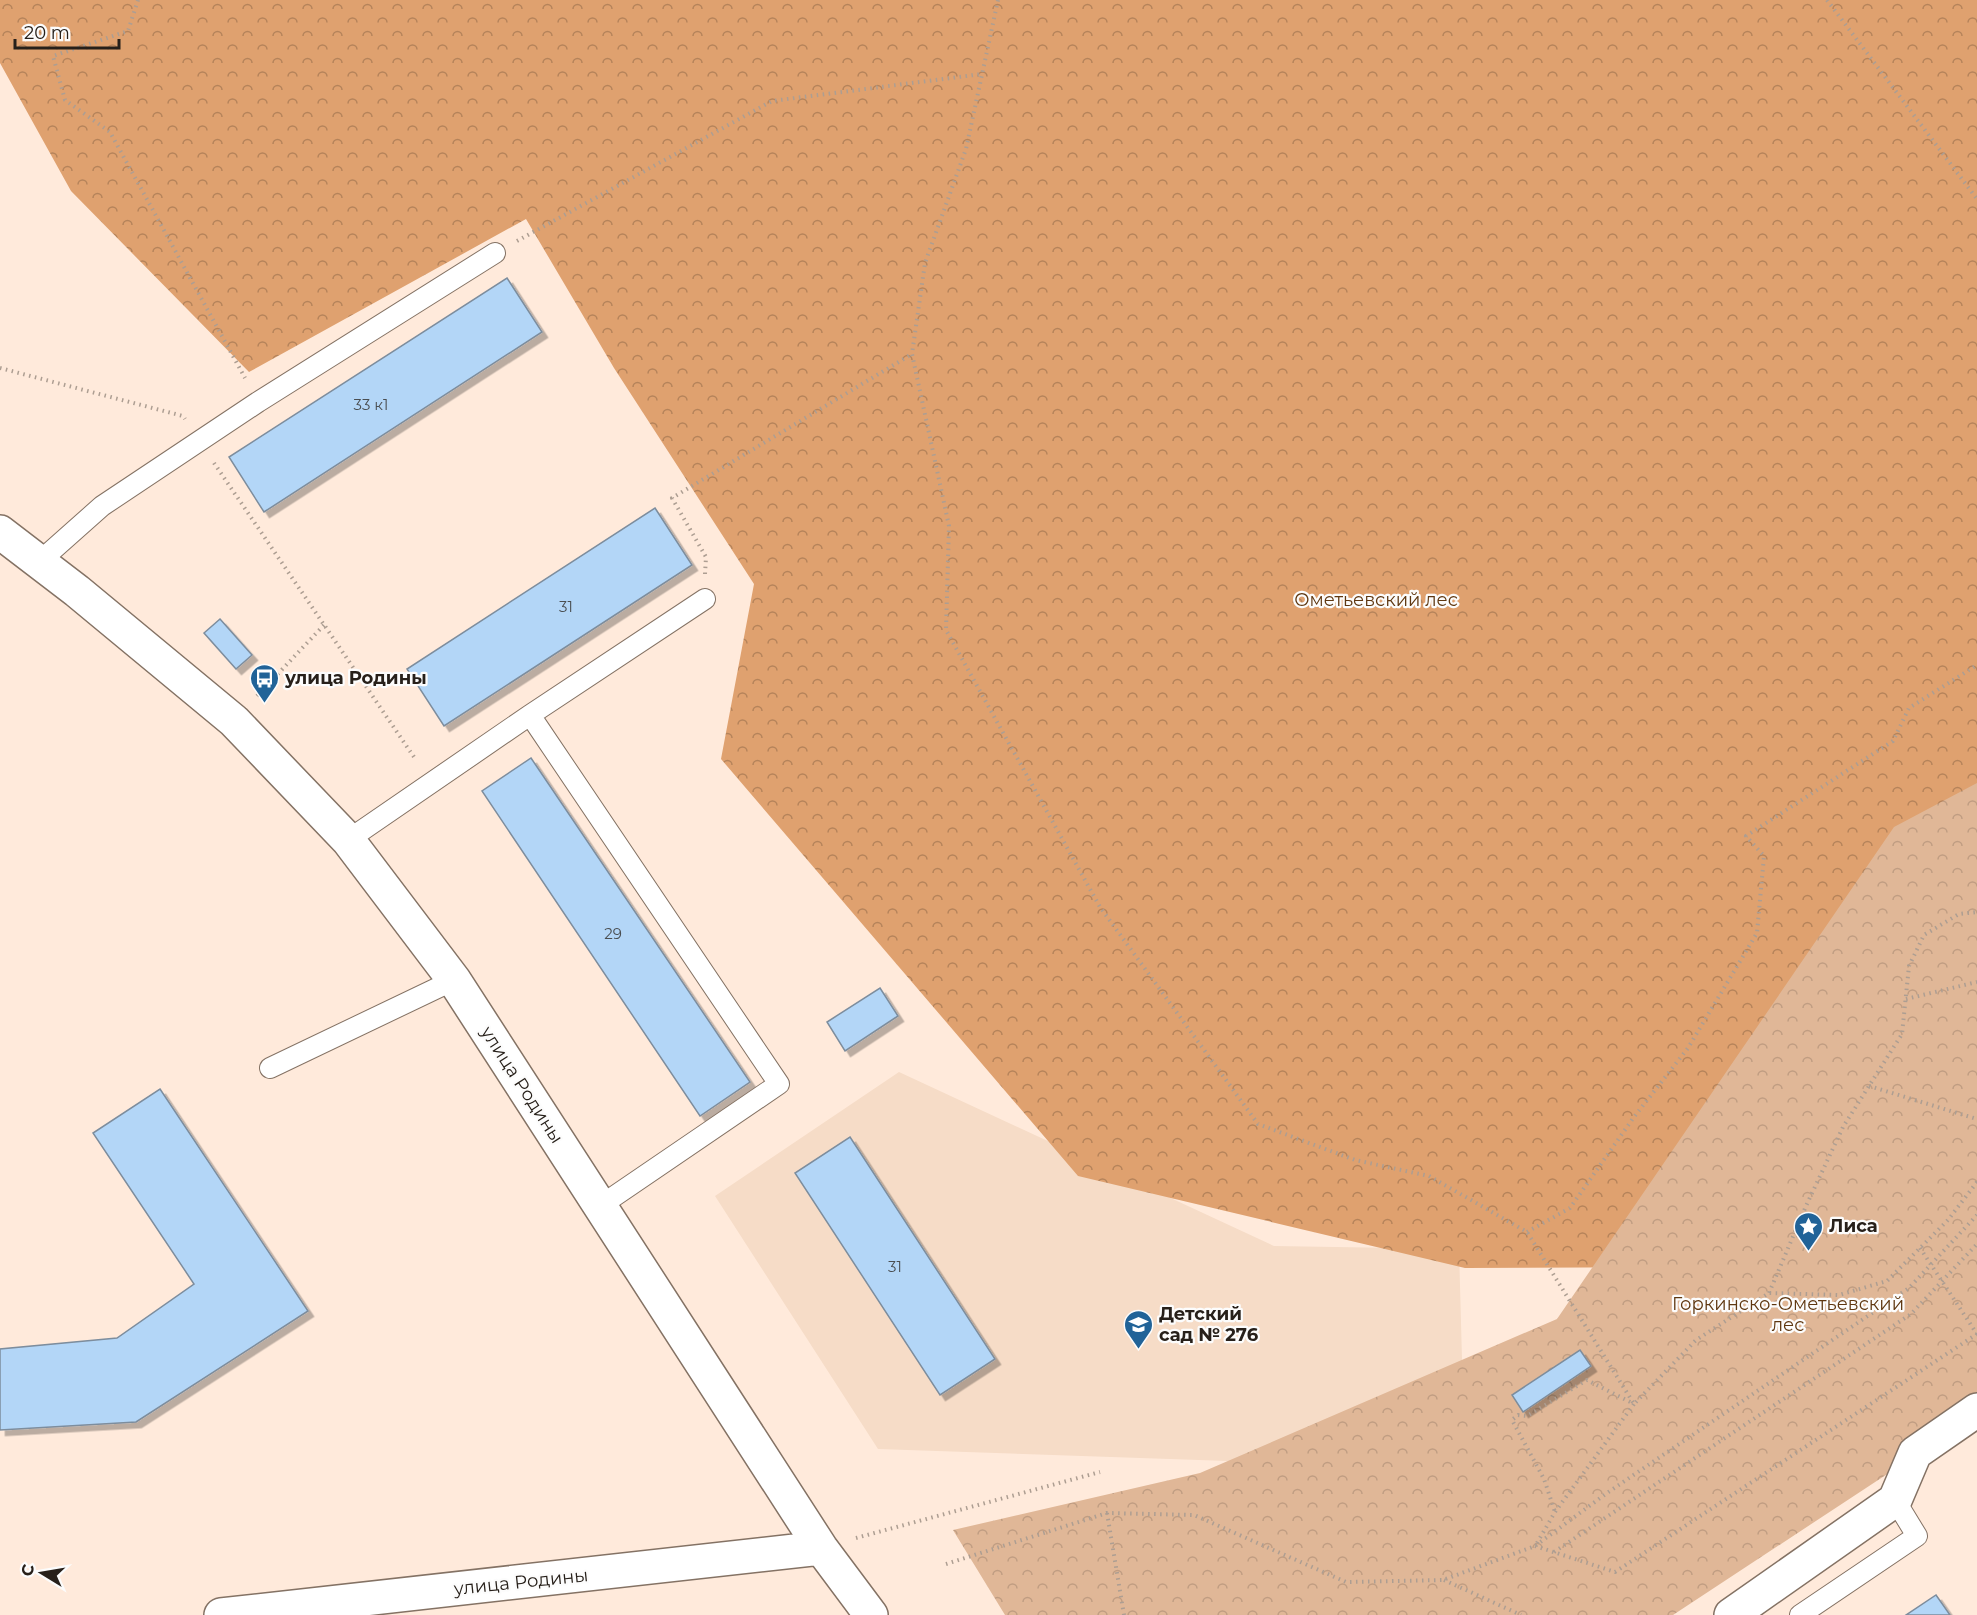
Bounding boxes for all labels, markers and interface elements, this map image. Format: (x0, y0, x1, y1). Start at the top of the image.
scale bar (15, 12, 118, 50)
text: 20 m (24, 22, 70, 44)
house number: 33 к1 (354, 395, 388, 414)
park label: Ометьевский лес (1294, 589, 1458, 611)
house number: 31 (559, 597, 573, 616)
bus stop icon: улица Родины (248, 662, 280, 704)
place label: улица Родины (284, 667, 427, 689)
house number: 29 (604, 924, 622, 943)
street label: улица Родины (475, 1021, 568, 1148)
place icon: Лиса (1792, 1210, 1824, 1252)
place label: Лиса (1829, 1215, 1878, 1237)
house number: 31 (888, 1257, 902, 1276)
park label: Горкинско-Ометьевский лес (1672, 1293, 1904, 1336)
place label: Детский сад № 276 (1159, 1303, 1259, 1346)
school or university icon: Детский сад № 276 (1122, 1308, 1154, 1350)
north arrow (12, 1543, 72, 1603)
text: С (17, 1562, 38, 1578)
street label: улица Родины (452, 1564, 589, 1600)

